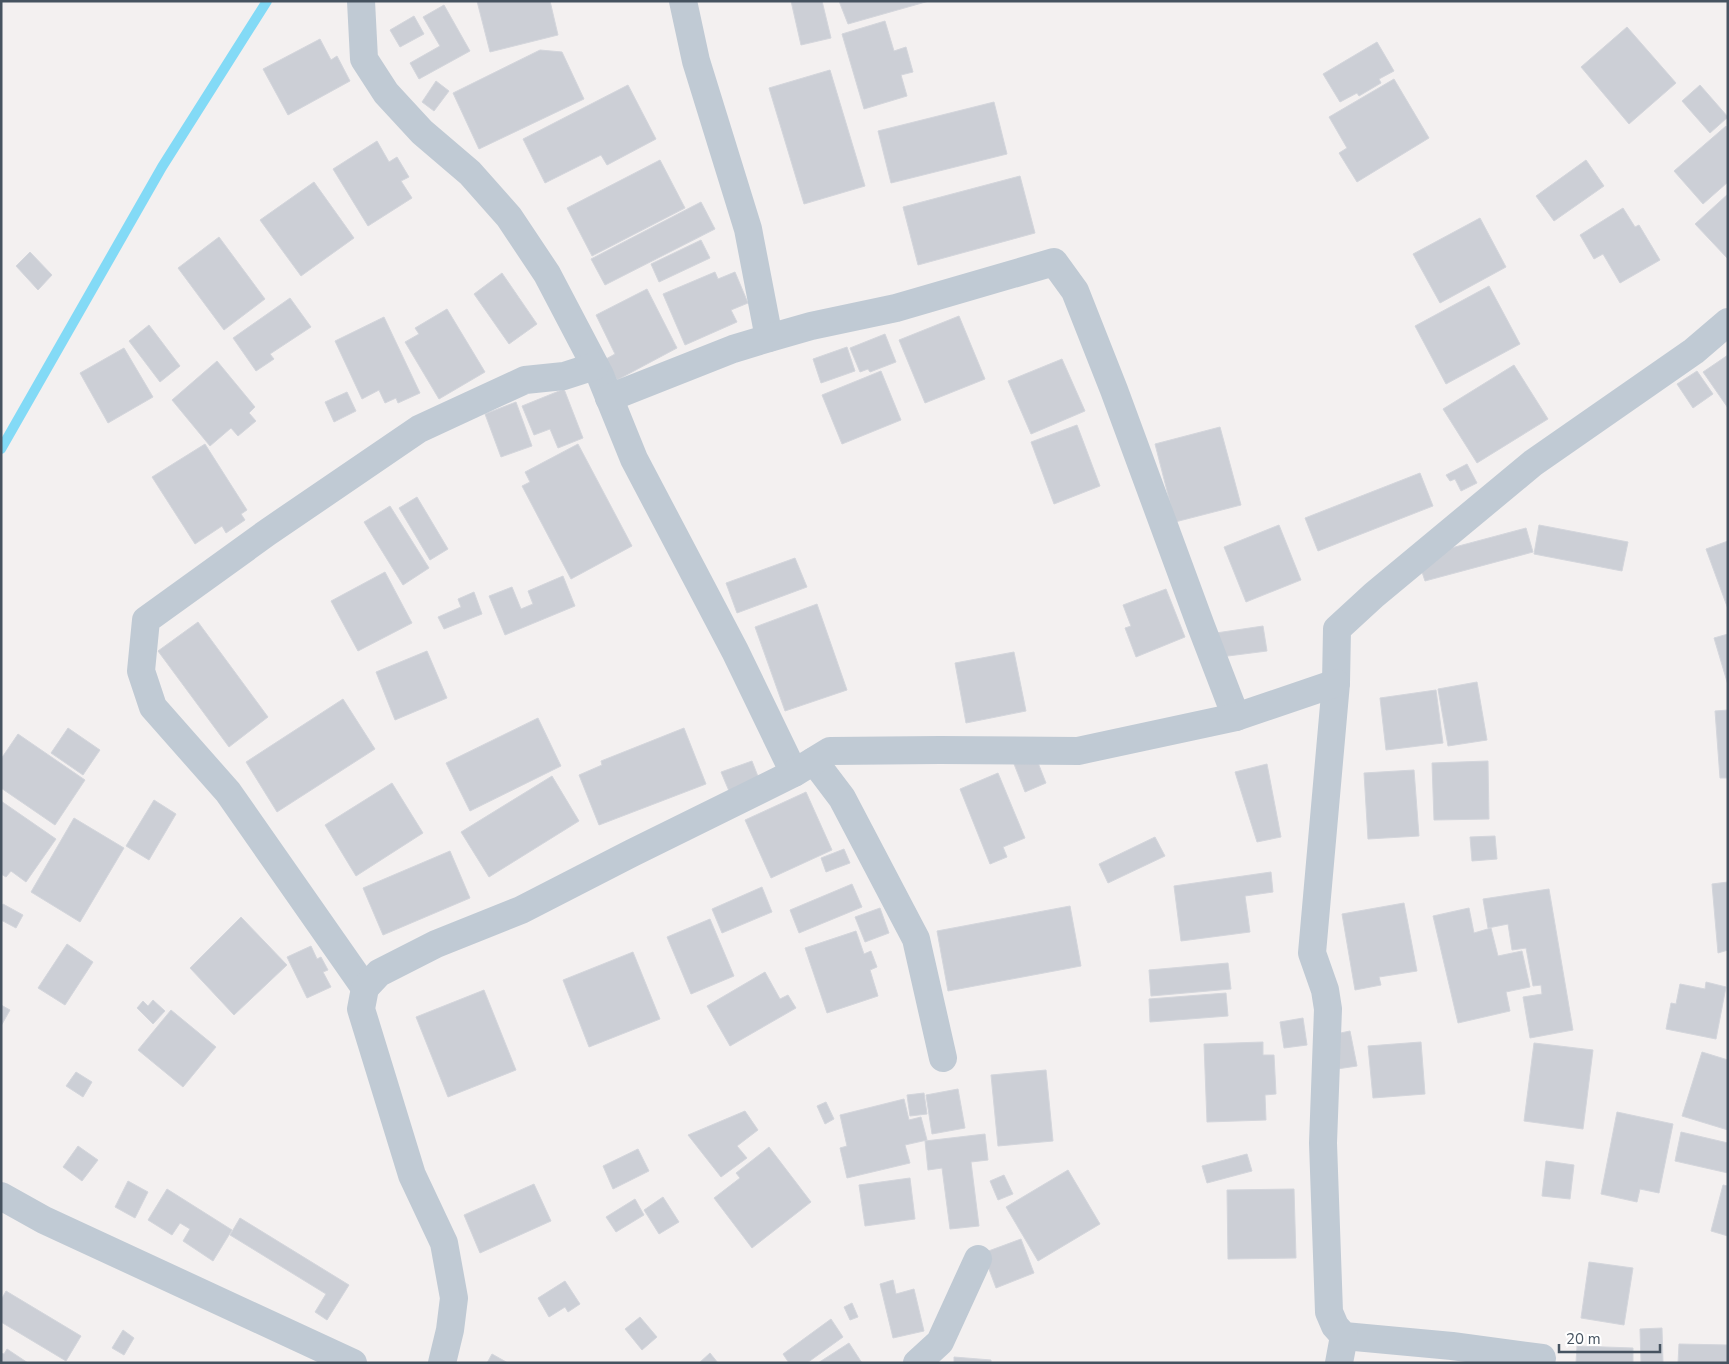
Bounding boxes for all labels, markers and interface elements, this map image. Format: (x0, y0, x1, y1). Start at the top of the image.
scale bar (1559, 1322, 1660, 1354)
text: 20 m (1566, 1329, 1601, 1349)

